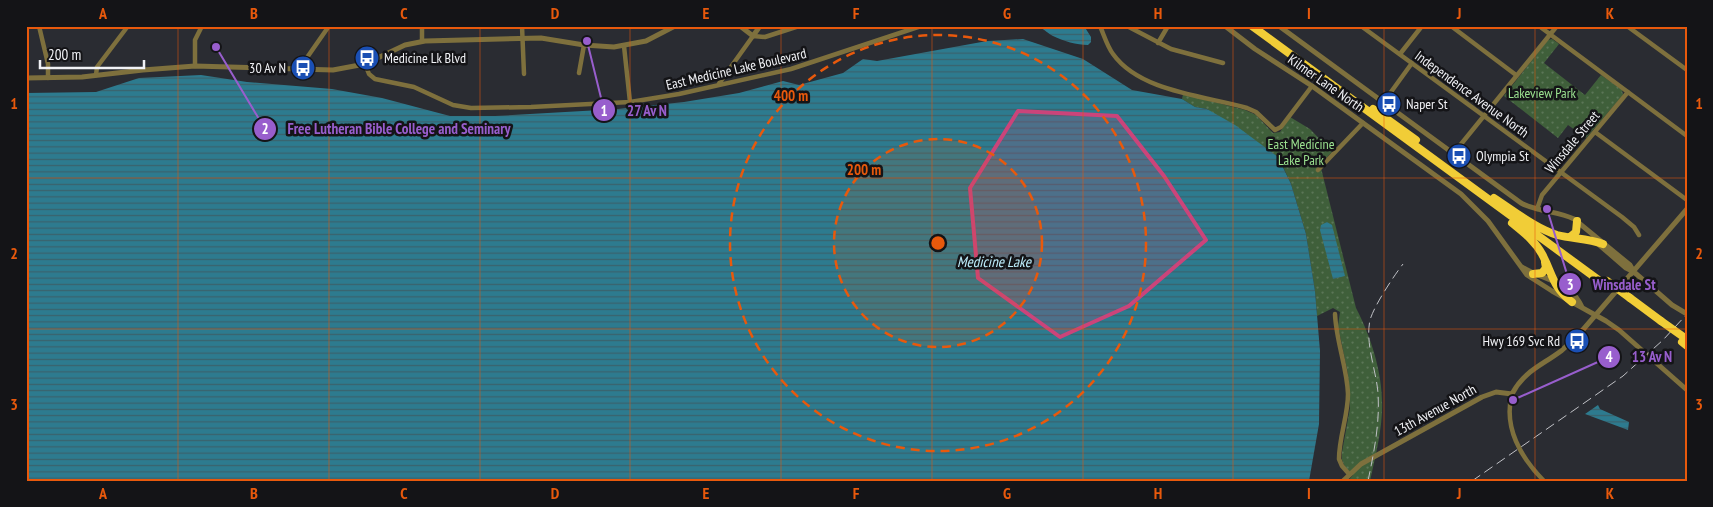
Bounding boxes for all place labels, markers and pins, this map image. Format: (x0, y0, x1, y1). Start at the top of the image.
bus stop icon: Medicine Lk Blvd (354, 45, 380, 71)
place label: Medicine Lk Blvd (384, 49, 466, 67)
bus stop icon: 30 Av N (290, 55, 316, 81)
place label: 30 Av N (249, 59, 286, 77)
bus stop icon: Naper St (1376, 91, 1402, 117)
callout: 27 Av N (591, 95, 678, 125)
place label: Naper St (1406, 95, 1448, 113)
callout: Free Lutheran Bible College and Seminary (252, 114, 521, 144)
bus stop icon: Olympia St (1446, 143, 1472, 169)
place label: Olympia St (1476, 147, 1529, 165)
centre of rings (929, 234, 947, 252)
callout: Winsdale St (1557, 269, 1665, 299)
bus stop icon: Hwy 169 Svc Rd (1564, 328, 1590, 354)
place label: Hwy 169 Svc Rd (1483, 332, 1560, 350)
callout: 13 Av N (1596, 342, 1683, 372)

